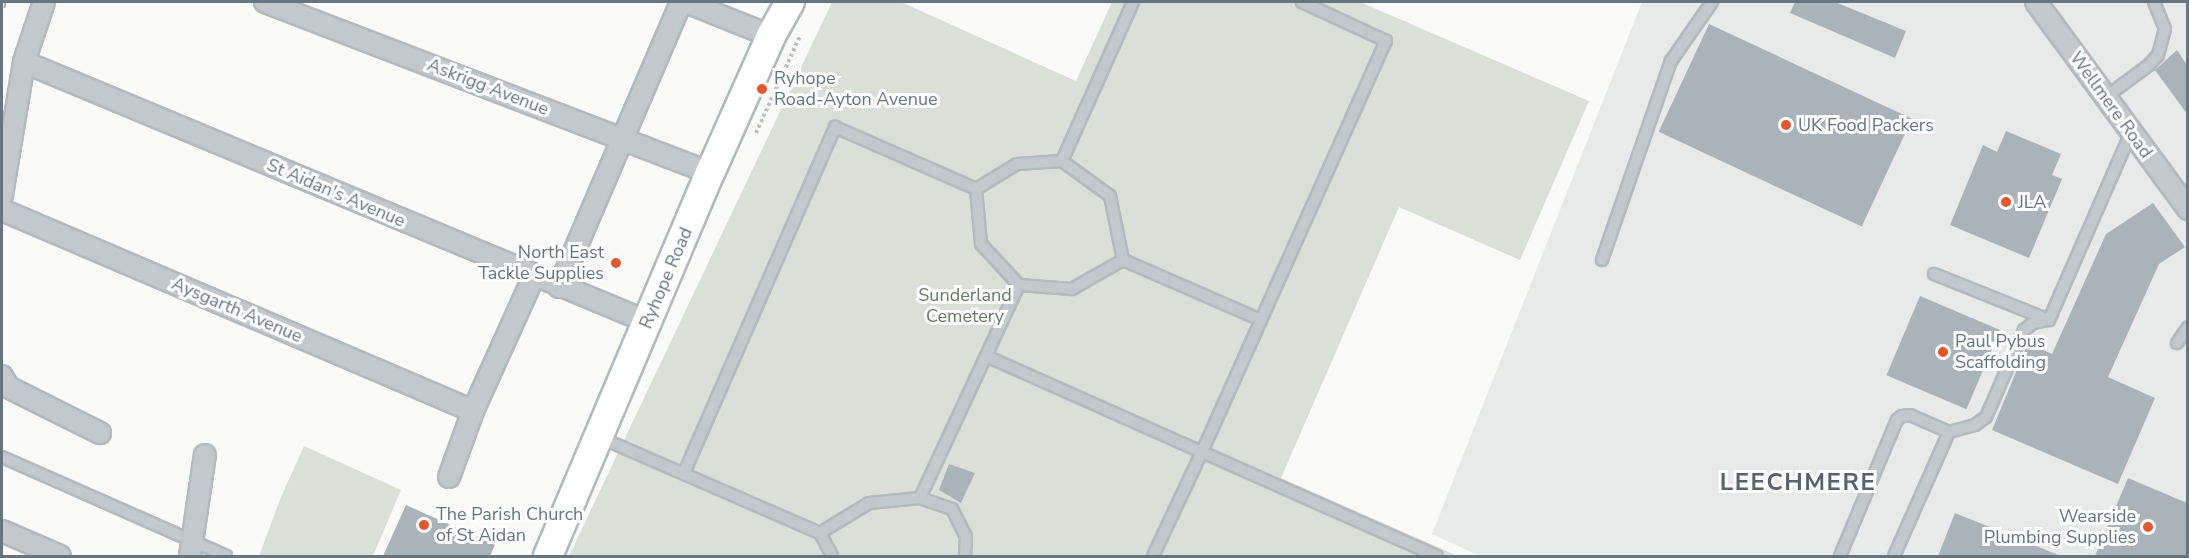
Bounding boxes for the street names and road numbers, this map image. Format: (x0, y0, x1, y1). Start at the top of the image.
street label: Wellmere Road (2065, 48, 2157, 162)
street label: Askrigg Avenue (424, 54, 552, 120)
street label: St Aidan's Avenue (264, 154, 408, 232)
street label: Ryhope Road (635, 224, 697, 332)
street label: Aysgarth Avenue (168, 273, 306, 347)

